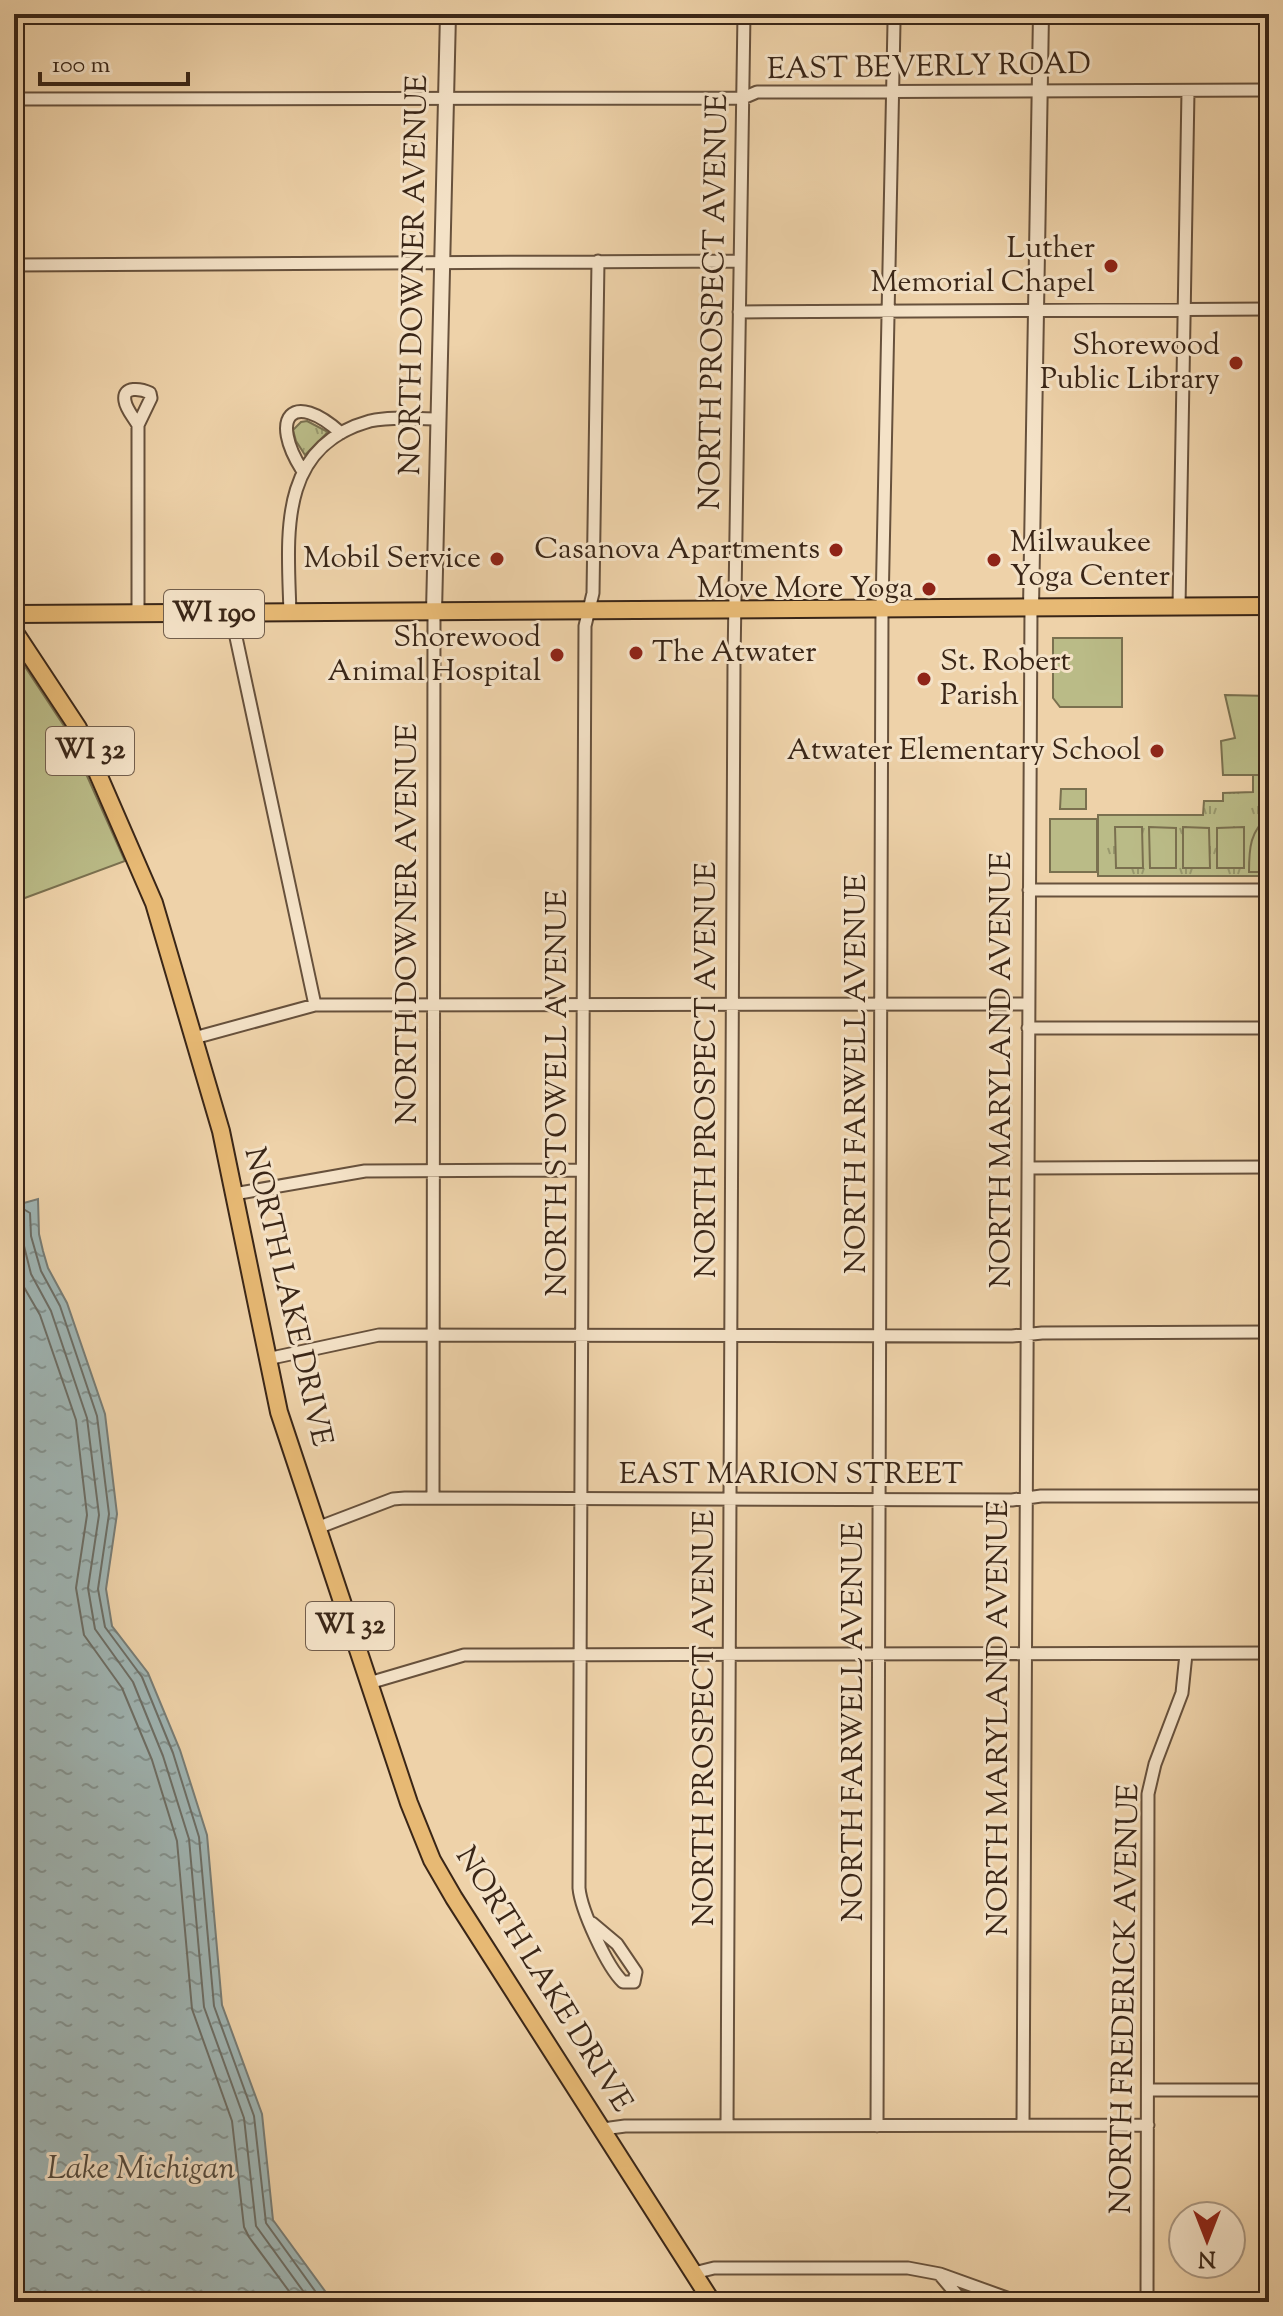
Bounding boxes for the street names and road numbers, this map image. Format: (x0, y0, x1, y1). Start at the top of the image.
street label: EAST BEVERLY ROAD (767, 44, 1091, 92)
street label: NORTH DOWNER AVENUE (390, 74, 440, 476)
street label: NORTH PROSPECT AVENUE (690, 93, 740, 511)
road number: WI 190 (164, 590, 264, 638)
street label: NORTH DOWNER AVENUE (387, 724, 430, 1124)
road number: WI 32 (46, 727, 134, 775)
street label: NORTH MARYLAND AVENUE (981, 852, 1024, 1288)
street label: NORTH PROSPECT AVENUE (686, 862, 729, 1278)
street label: NORTH FARWELL AVENUE (836, 874, 879, 1274)
street label: NORTH STOWELL AVENUE (537, 890, 580, 1296)
street label: NORTH LAKE DRIVE (232, 1143, 342, 1451)
street label: EAST MARION STREET (619, 1454, 963, 1497)
street label: NORTH MARYLAND AVENUE (978, 1500, 1021, 1936)
street label: NORTH PROSPECT AVENUE (684, 1510, 727, 1926)
street label: NORTH FARWELL AVENUE (833, 1522, 876, 1922)
road number: WI 32 (306, 1602, 394, 1650)
street label: NORTH FREDERICK AVENUE (1101, 1783, 1151, 2215)
street label: NORTH LAKE DRIVE (444, 1839, 642, 2121)

